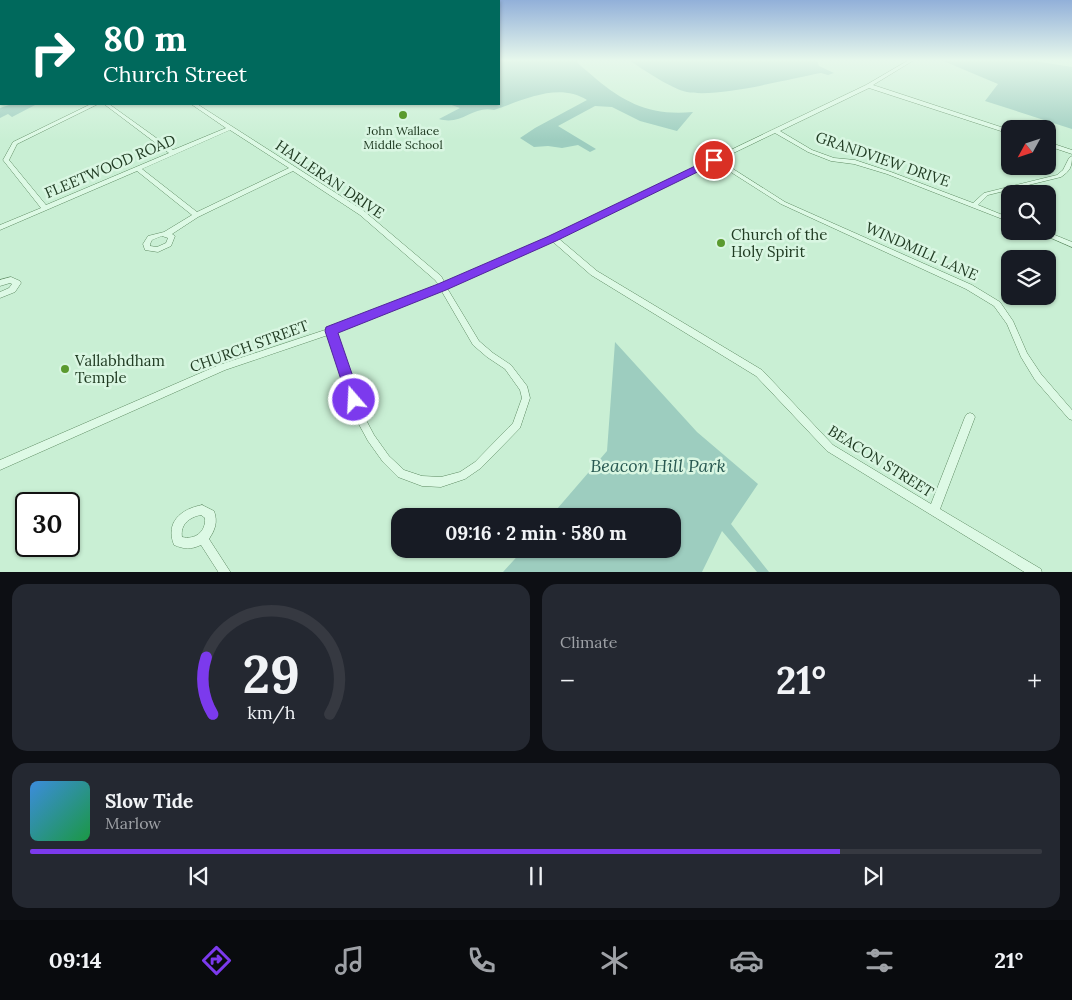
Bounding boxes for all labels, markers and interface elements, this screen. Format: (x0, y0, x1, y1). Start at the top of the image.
text: 80 m (103, 16, 187, 61)
icon: right (20, 20, 85, 85)
text: Church Street (103, 60, 247, 88)
marker: John Wallace Middle School (397, 109, 409, 121)
north arrow (1001, 120, 1056, 175)
map controls (1001, 120, 1056, 305)
place label: John Wallace Middle School (363, 123, 443, 152)
street label: GRANDVIEW DRIVE (813, 127, 953, 191)
street label: FLEETWOOD ROAD (42, 130, 178, 202)
street label: HALLERAN DRIVE (272, 136, 388, 222)
pin (693, 139, 735, 181)
icon: arrive (700, 146, 728, 174)
button: search (1001, 185, 1056, 240)
street label: WINDMILL LANE (863, 218, 981, 284)
place label: Church of the Holy Spirit (731, 225, 827, 261)
marker: Church of the Holy Spirit (715, 237, 727, 249)
button: layers (1001, 250, 1056, 305)
street label: CHURCH STREET (187, 316, 311, 376)
place label: Vallabhdham Temple (74, 351, 165, 387)
marker: Vallabhdham Temple (59, 363, 71, 375)
position arrow (327, 373, 379, 425)
street label: BEACON STREET (825, 421, 938, 501)
park label: Beacon Hill Park (590, 454, 726, 477)
speed limit sign: 30 (15, 492, 80, 557)
text: 09:16 · 2 min · 580 m (445, 521, 627, 545)
text: Climate (560, 632, 617, 652)
text: 29 (242, 641, 300, 707)
text: 21° (776, 656, 826, 704)
text: − (560, 663, 575, 699)
text: + (1027, 663, 1042, 699)
text: km/h (247, 701, 295, 724)
text: Slow Tide (105, 789, 193, 813)
text: Marlow (105, 813, 161, 833)
icon: previous (185, 862, 213, 890)
icon: pause (522, 862, 550, 890)
icon: next (859, 862, 887, 890)
icon: directions (199, 943, 234, 978)
icon: music (332, 943, 367, 978)
icon: phone (464, 943, 499, 978)
icon: climate (597, 943, 632, 978)
icon: car (729, 943, 764, 978)
icon: filters (862, 943, 897, 978)
text: 09:14 (49, 946, 102, 974)
text: 21° (994, 946, 1023, 974)

